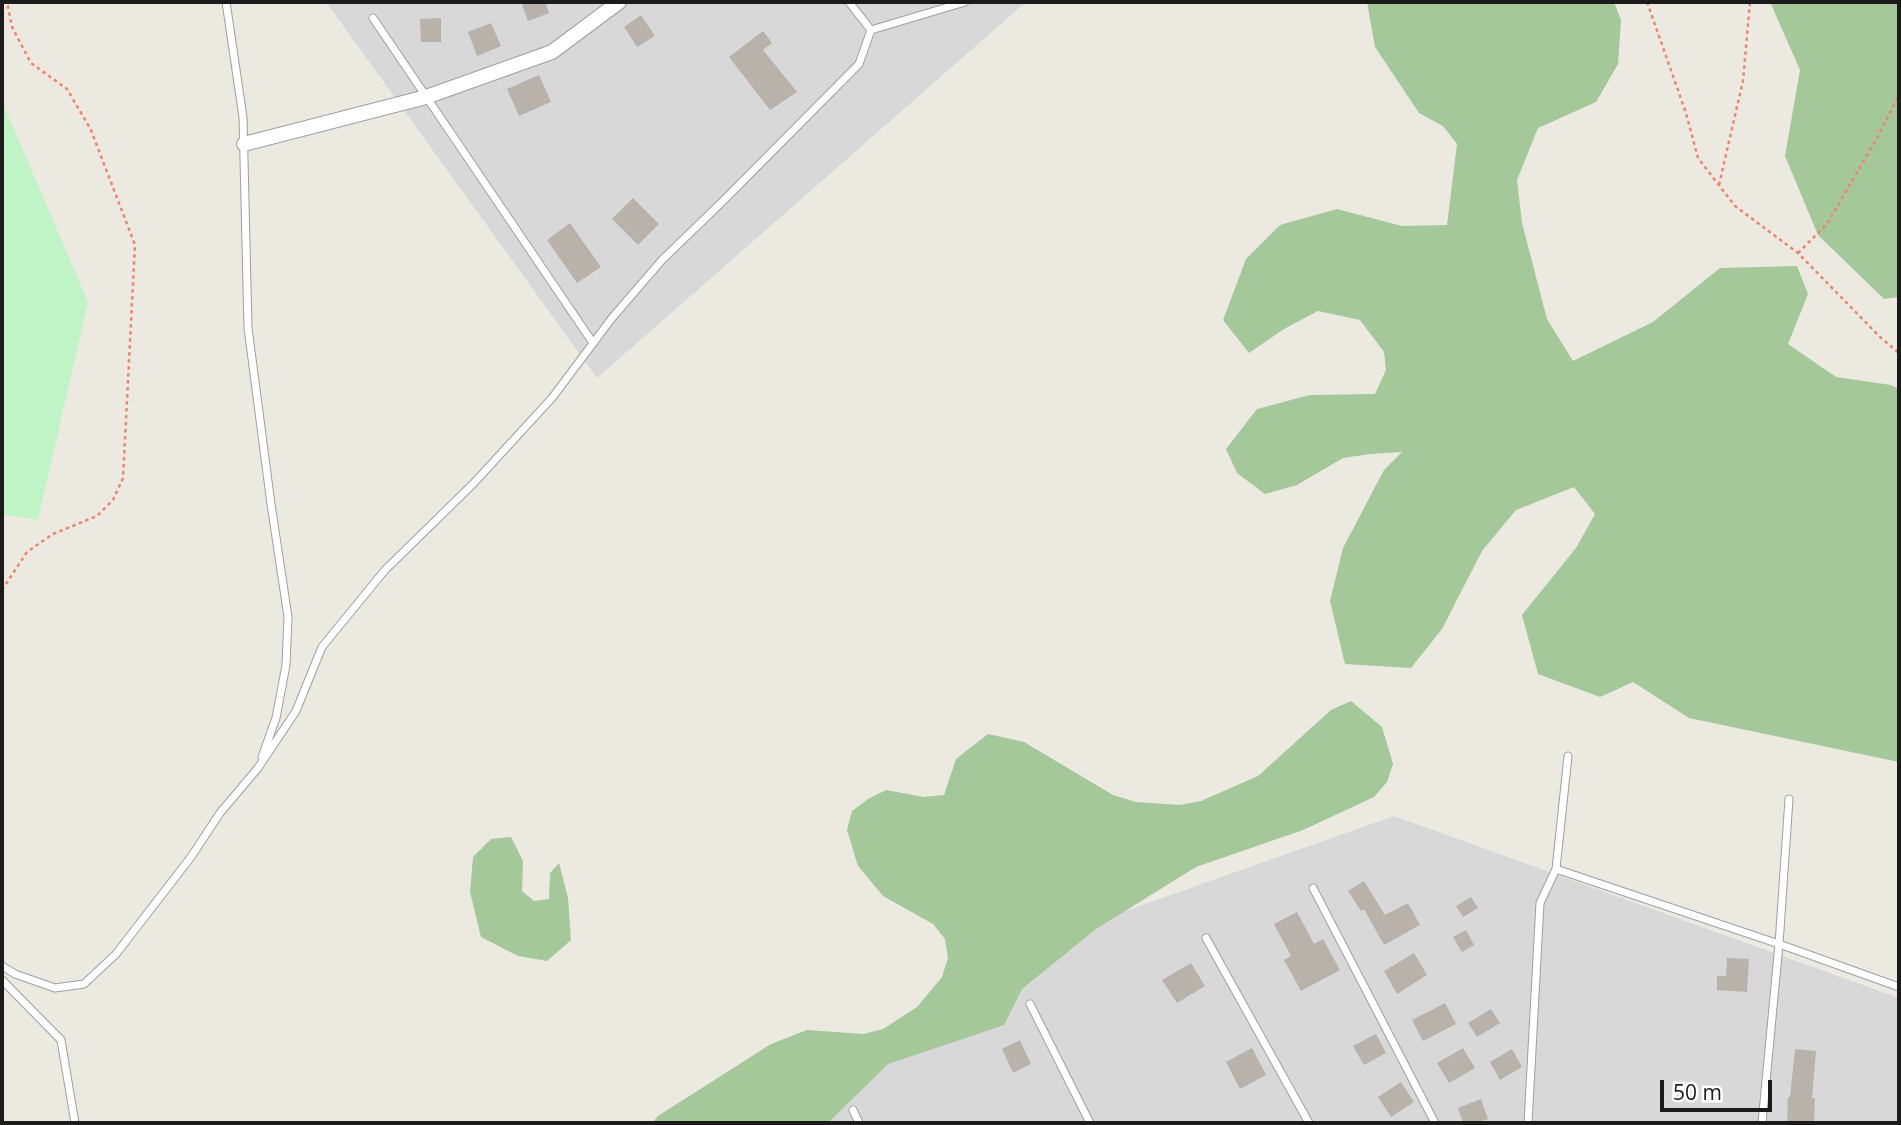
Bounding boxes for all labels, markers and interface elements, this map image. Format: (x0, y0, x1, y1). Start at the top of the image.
scale bar (1663, 1066, 1775, 1110)
text: 50 m (1673, 1078, 1722, 1106)

